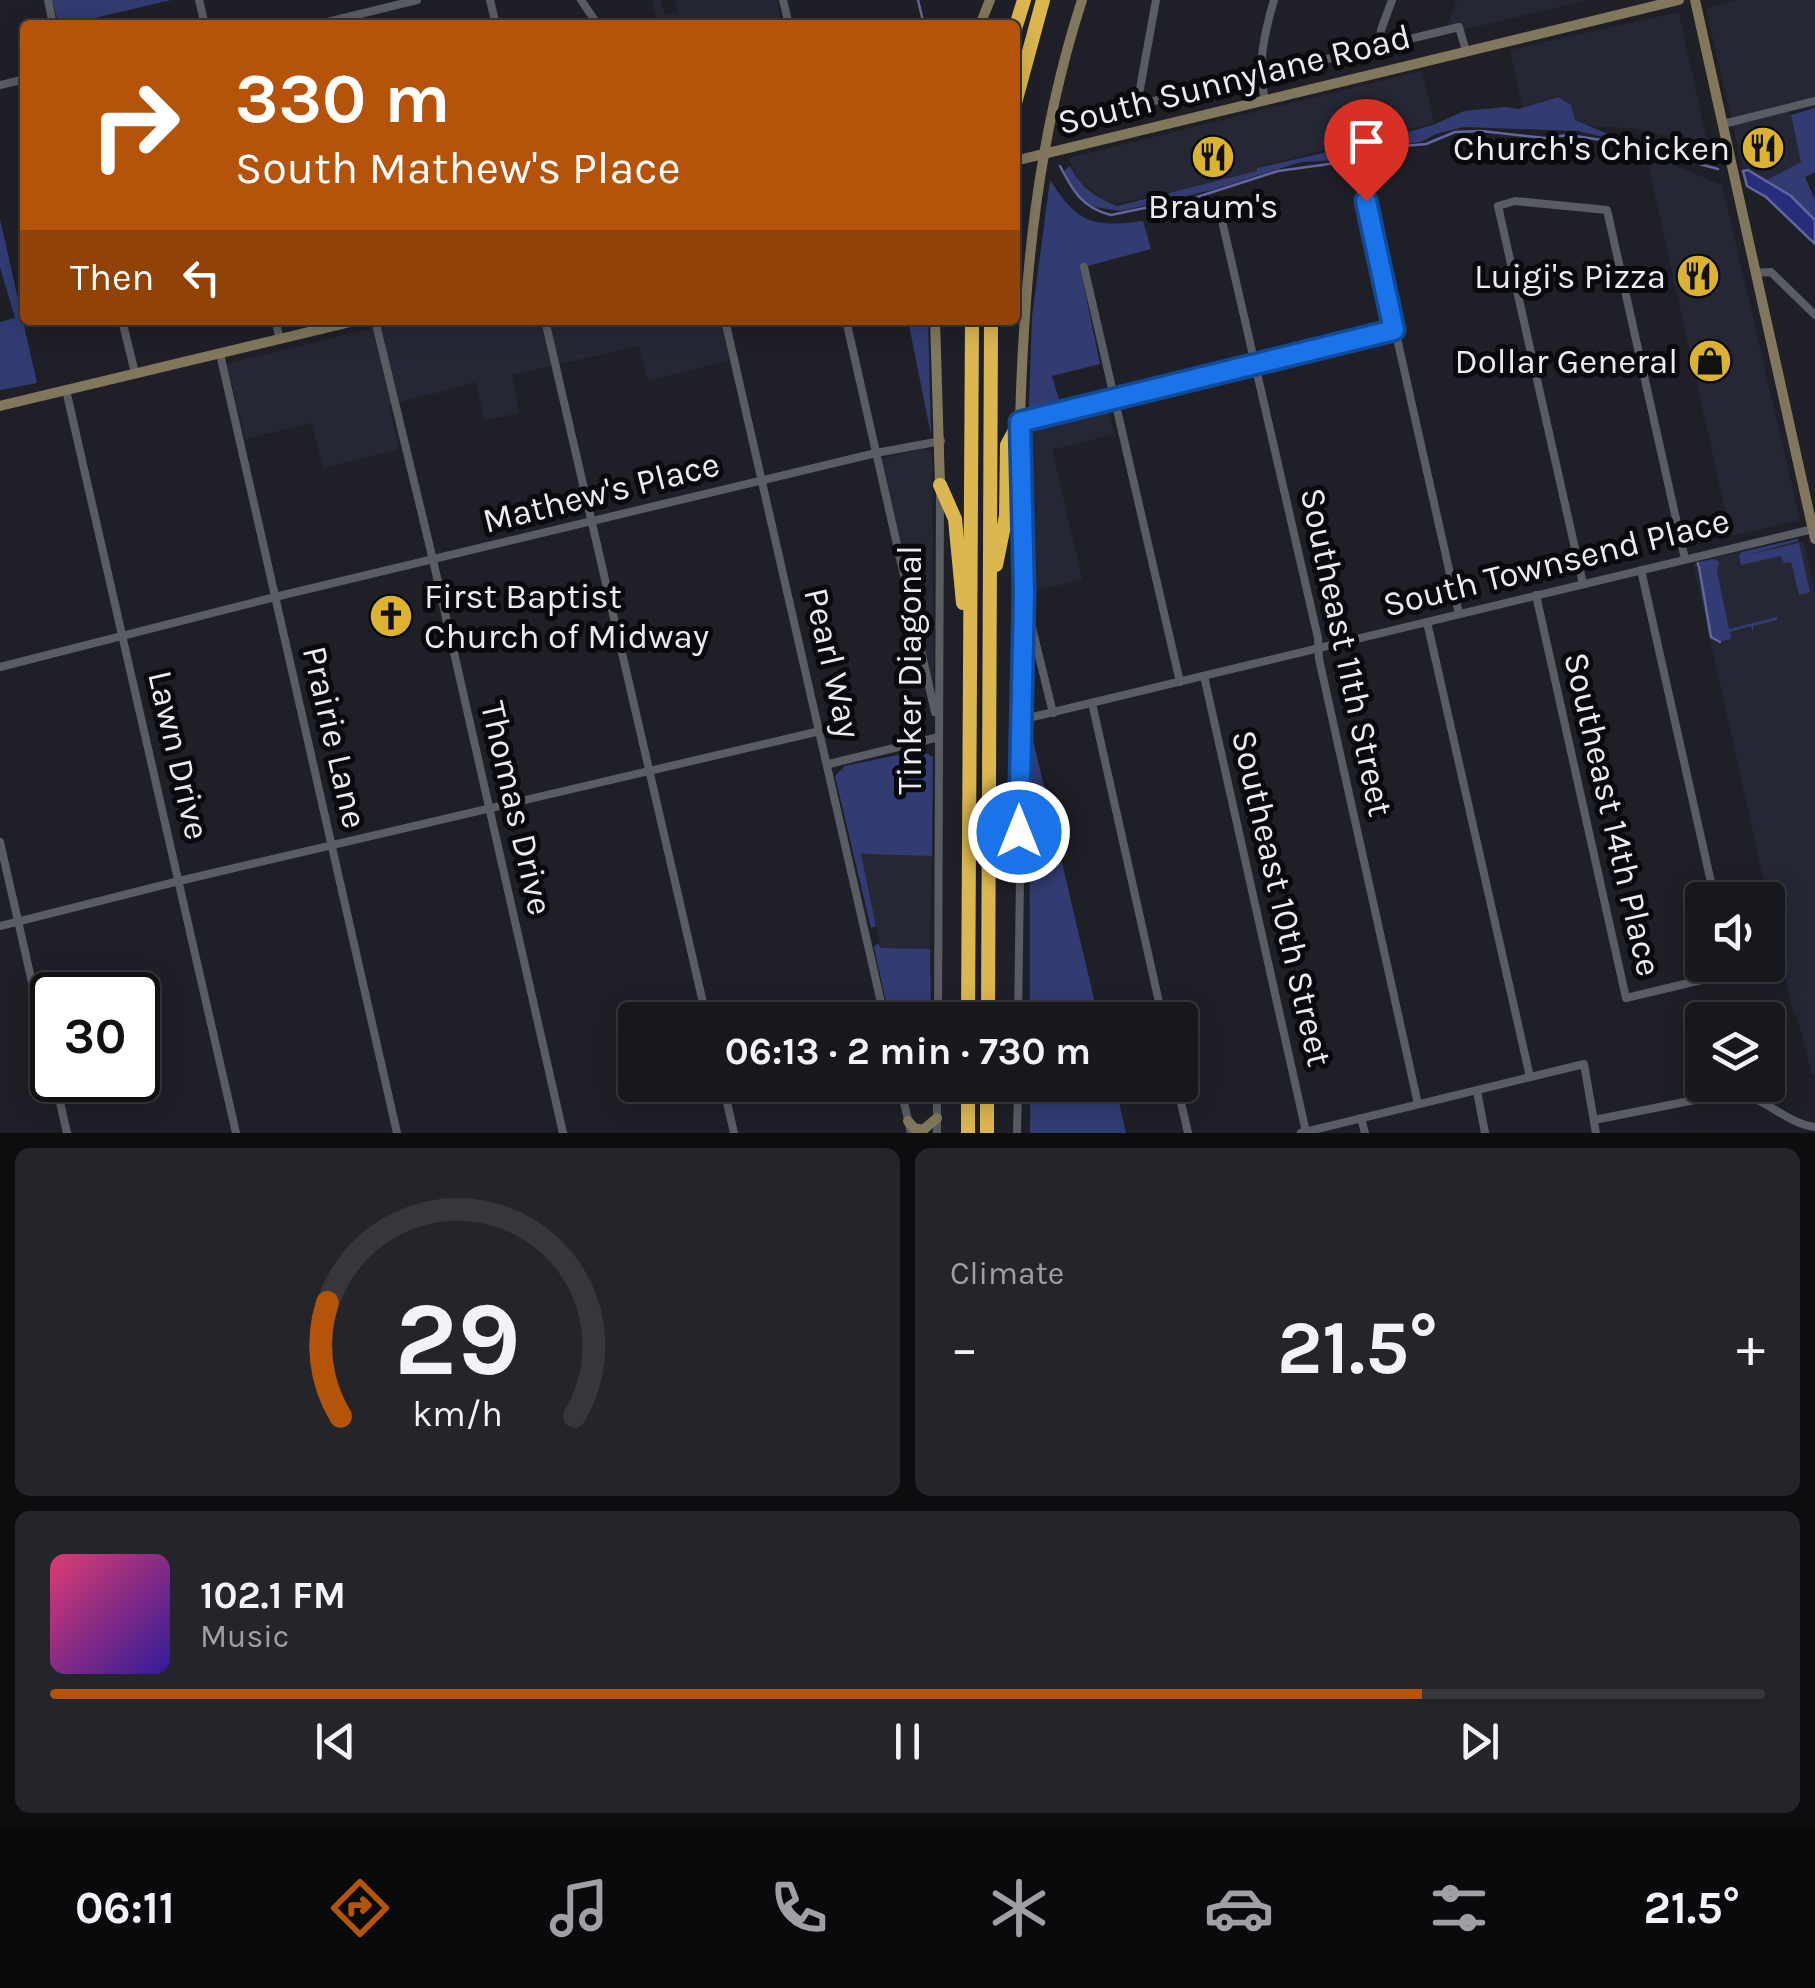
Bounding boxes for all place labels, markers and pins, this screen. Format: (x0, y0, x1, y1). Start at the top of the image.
pin (1324, 99, 1409, 202)
restaurant icon: Church's Chicken (1740, 125, 1786, 171)
place label: Church's Chicken (1453, 128, 1730, 169)
restaurant icon: Braum's (1190, 134, 1236, 180)
place label: Braum's (1148, 186, 1278, 227)
restaurant icon: Luigi's Pizza (1675, 253, 1721, 299)
place label: Luigi's Pizza (1474, 256, 1666, 297)
shop icon: Dollar General (1687, 338, 1733, 384)
place label: Dollar General (1455, 341, 1678, 382)
place label: First Baptist Church of Midway (424, 576, 709, 657)
church icon: First Baptist Church of Midway (368, 593, 414, 639)

